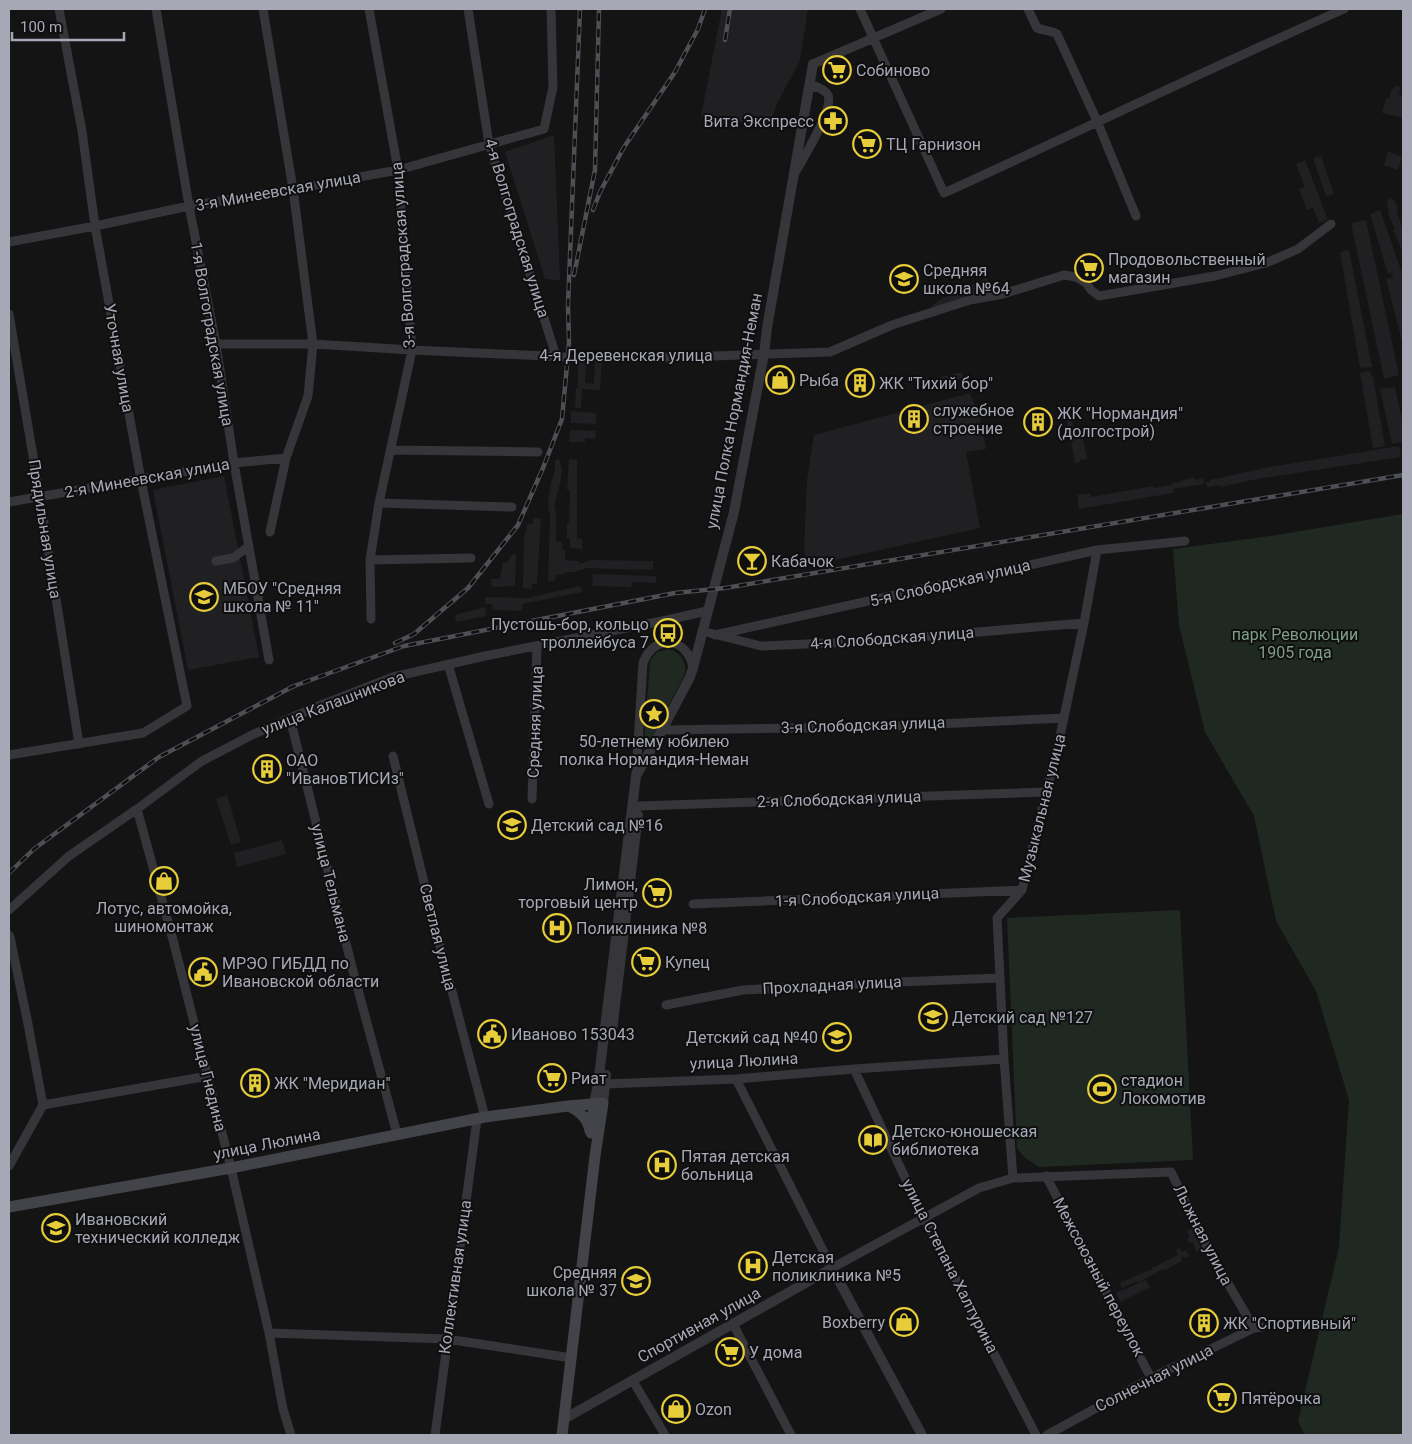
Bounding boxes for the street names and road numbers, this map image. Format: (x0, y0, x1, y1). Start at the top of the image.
street label: 4-я Волгоградская улица (481, 136, 553, 320)
street label: 3-я Волгоградская улица (387, 161, 419, 349)
street label: 3-я Минеевская улица (194, 167, 362, 215)
street label: 1-я Волгоградская улица (186, 241, 238, 427)
street label: улица Полка Нормандия-Неман (702, 291, 766, 531)
street label: Уточная улица (100, 302, 138, 414)
street label: 4-я Деревенская улица (539, 346, 713, 365)
street label: 2-я Минеевская улица (63, 454, 231, 502)
street label: Прядильная улица (25, 458, 65, 600)
street label: 5-я Слободская улица (868, 555, 1032, 611)
street label: 4-я Слободская улица (809, 623, 975, 653)
street label: Средняя улица (524, 666, 546, 778)
street label: улица Калашникова (259, 667, 407, 739)
street label: 3-я Слободская улица (781, 713, 945, 737)
street label: Музыкальная улица (1014, 732, 1070, 884)
street label: 2-я Слободская улица (757, 787, 921, 811)
street label: улица Тельмана (307, 822, 355, 944)
street label: Светлая улица (416, 882, 460, 992)
street label: 1-я Слободская улица (774, 883, 940, 911)
street label: Прохладная улица (762, 972, 902, 998)
street label: улица Гнедина (186, 1022, 230, 1134)
street label: улица Люлина (689, 1049, 799, 1073)
street label: улица Люлина (212, 1124, 322, 1164)
street label: улица Степана Халтурина (898, 1176, 1002, 1356)
street label: Лыжная улица (1169, 1181, 1237, 1289)
street label: Межсоюзный переулок (1049, 1194, 1149, 1360)
street label: Коллективная улица (435, 1199, 475, 1355)
street label: Спортивная улица (634, 1283, 764, 1367)
street label: Солнечная улица (1092, 1340, 1216, 1416)

